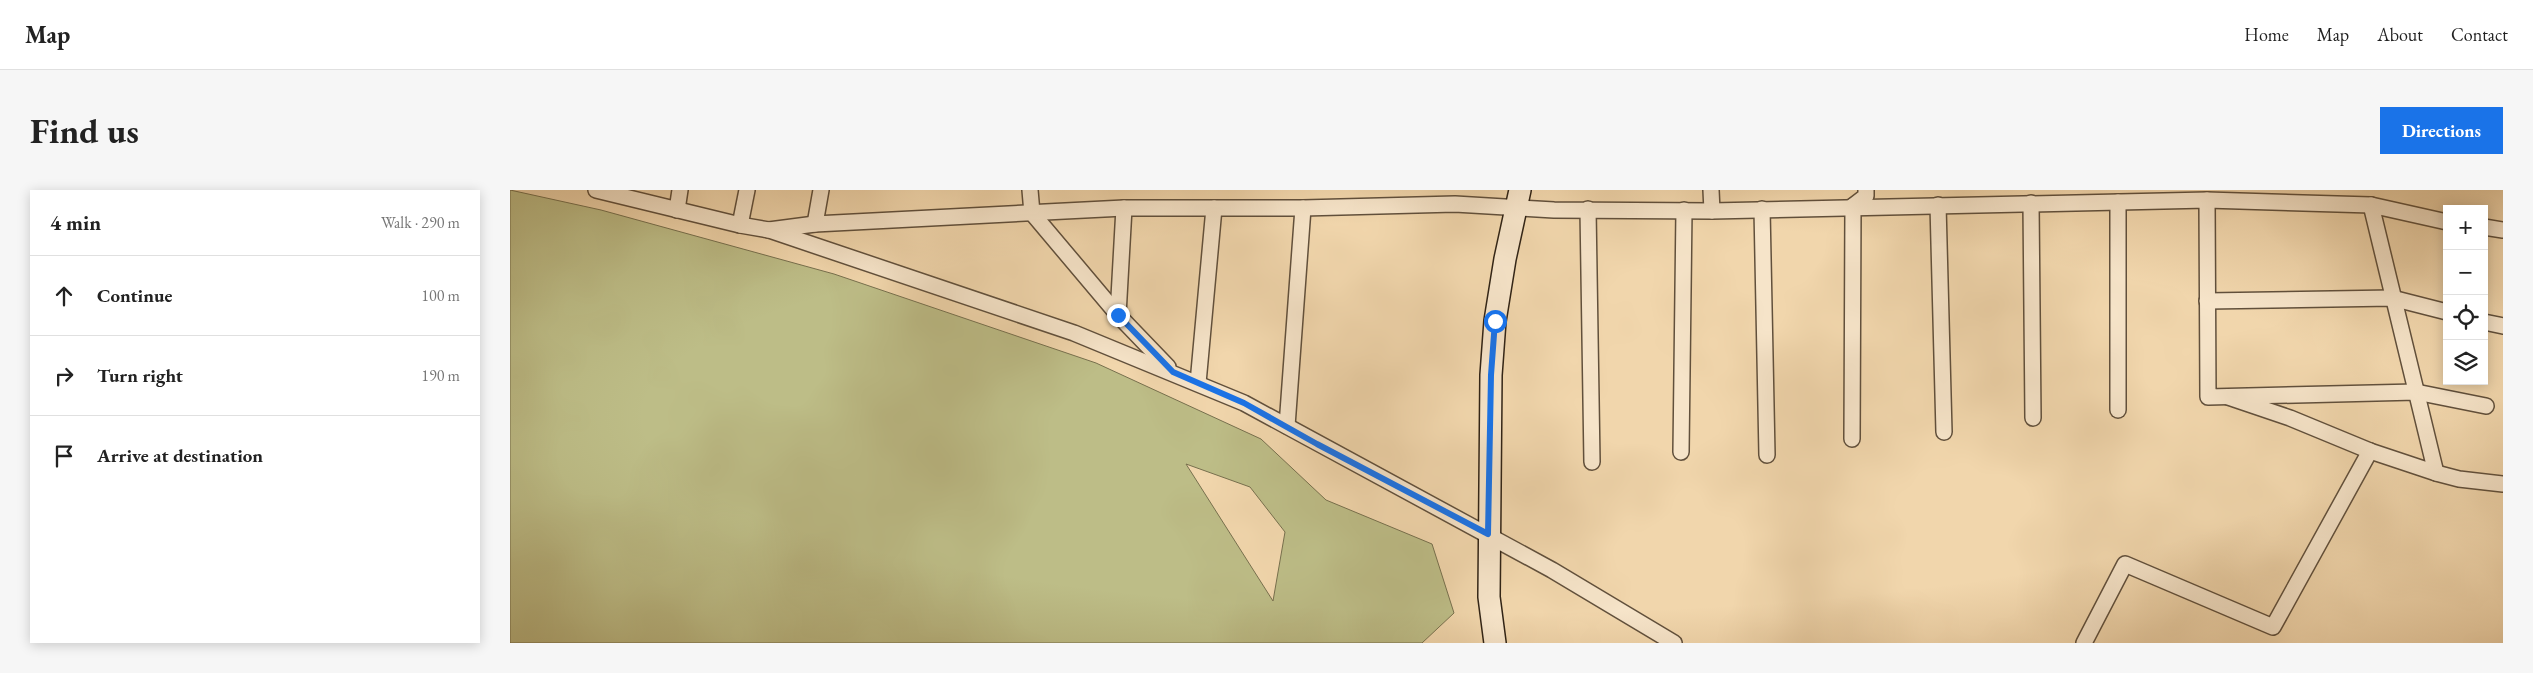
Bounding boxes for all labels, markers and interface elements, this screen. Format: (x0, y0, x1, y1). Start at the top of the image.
text: Map (25, 19, 70, 50)
text: Home (2244, 23, 2289, 46)
text: Map (2317, 23, 2349, 46)
text: About (2377, 23, 2423, 46)
text: Contact (2451, 23, 2508, 46)
button: Directions (2380, 107, 2503, 154)
text: Find us (30, 108, 139, 153)
map controls (2443, 205, 2488, 385)
button: + (2443, 205, 2488, 250)
text: 4 min (50, 209, 101, 236)
text: Walk · 290 m (381, 212, 460, 233)
button: − (2443, 250, 2488, 295)
icon: ahead (50, 282, 78, 310)
text: Continue (97, 283, 172, 308)
text: 100 m (421, 285, 460, 306)
button: locate (2443, 295, 2488, 340)
route end (1107, 304, 1130, 327)
route start (1484, 310, 1507, 333)
button: layers (2443, 340, 2488, 385)
icon: right (50, 362, 78, 390)
text: Turn right (97, 363, 183, 388)
text: 190 m (421, 365, 460, 386)
icon: arrive (50, 442, 78, 470)
text: Arrive at destination (97, 443, 263, 468)

